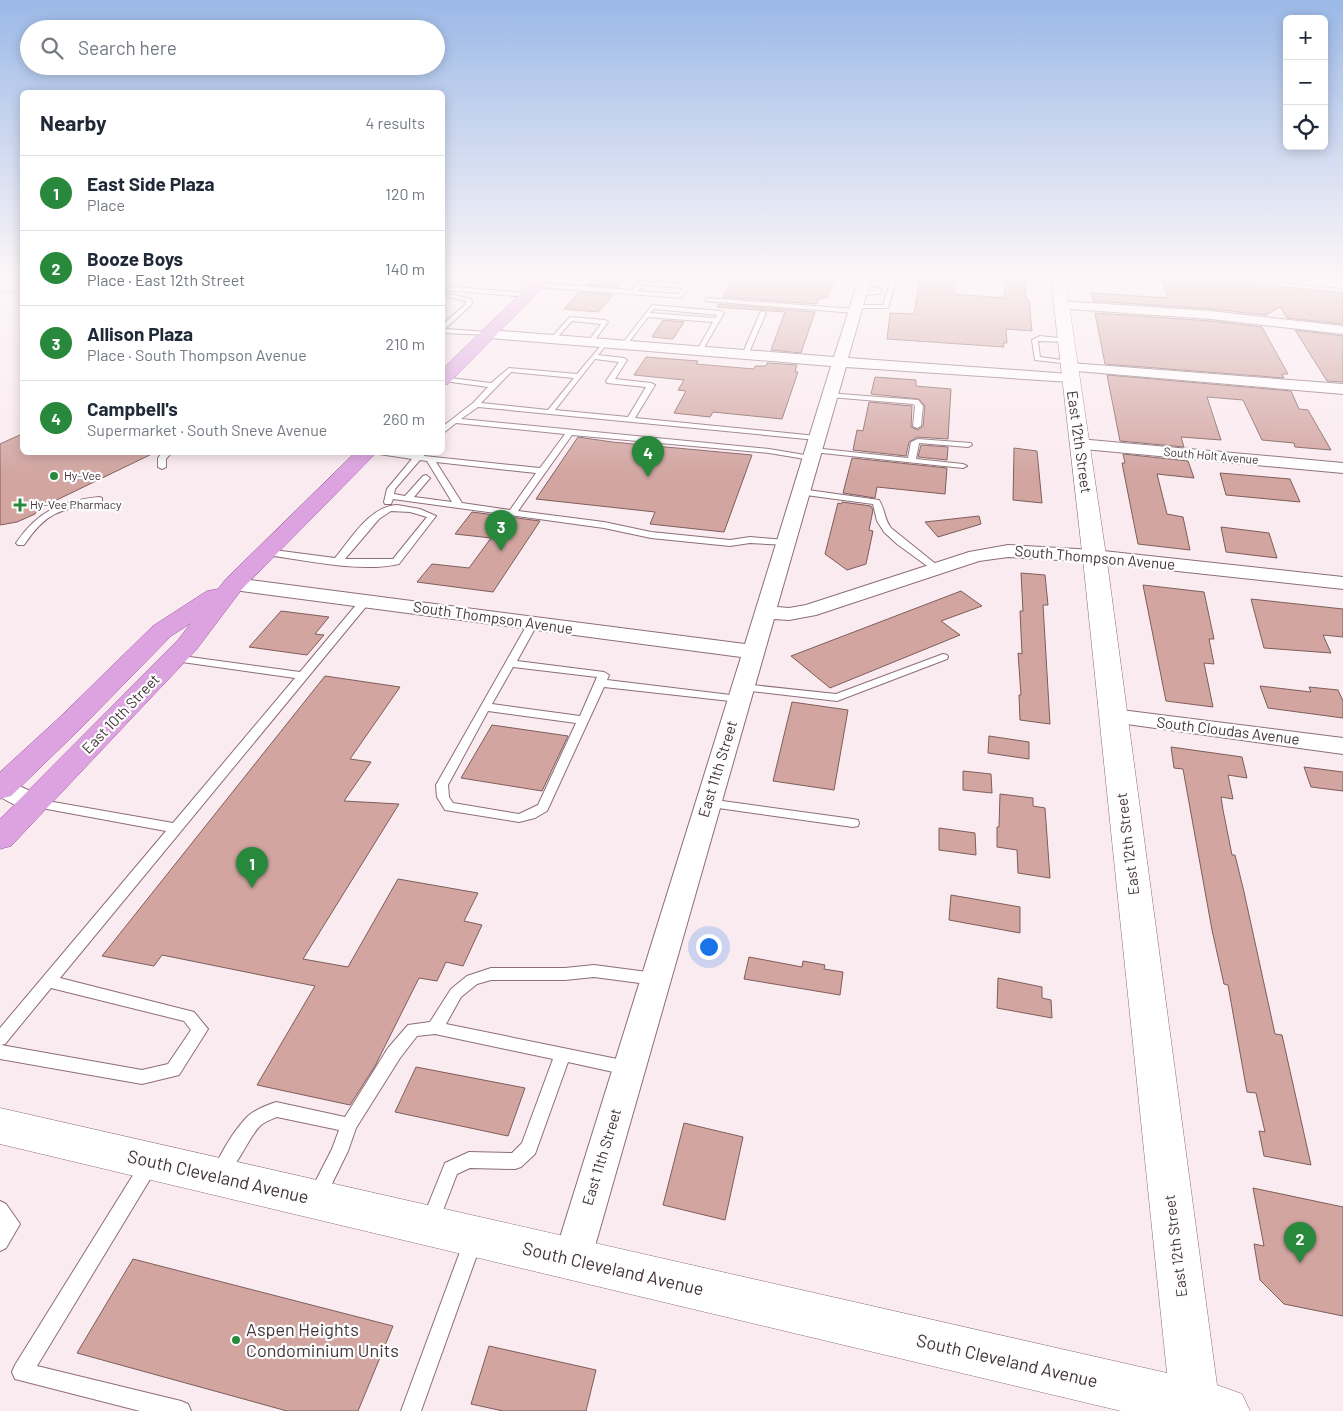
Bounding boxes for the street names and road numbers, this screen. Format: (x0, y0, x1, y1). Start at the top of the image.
street label: East 12th Street (1064, 390, 1096, 494)
street label: South Holt Avenue (1163, 444, 1259, 466)
street label: South Thompson Avenue (1014, 541, 1176, 573)
street label: South Thompson Avenue (412, 597, 574, 637)
street label: East 10th Street (78, 670, 163, 757)
street label: South Cloudas Avenue (1156, 712, 1301, 748)
street label: East 11th Street (694, 718, 740, 819)
street label: East 12th Street (1112, 792, 1142, 896)
street label: East 11th Street (578, 1106, 624, 1207)
street label: South Cleveland Avenue (125, 1144, 311, 1208)
street label: East 12th Street (1160, 1194, 1190, 1298)
street label: South Cleveland Avenue (520, 1236, 706, 1300)
street label: South Cleveland Avenue (914, 1328, 1100, 1392)

